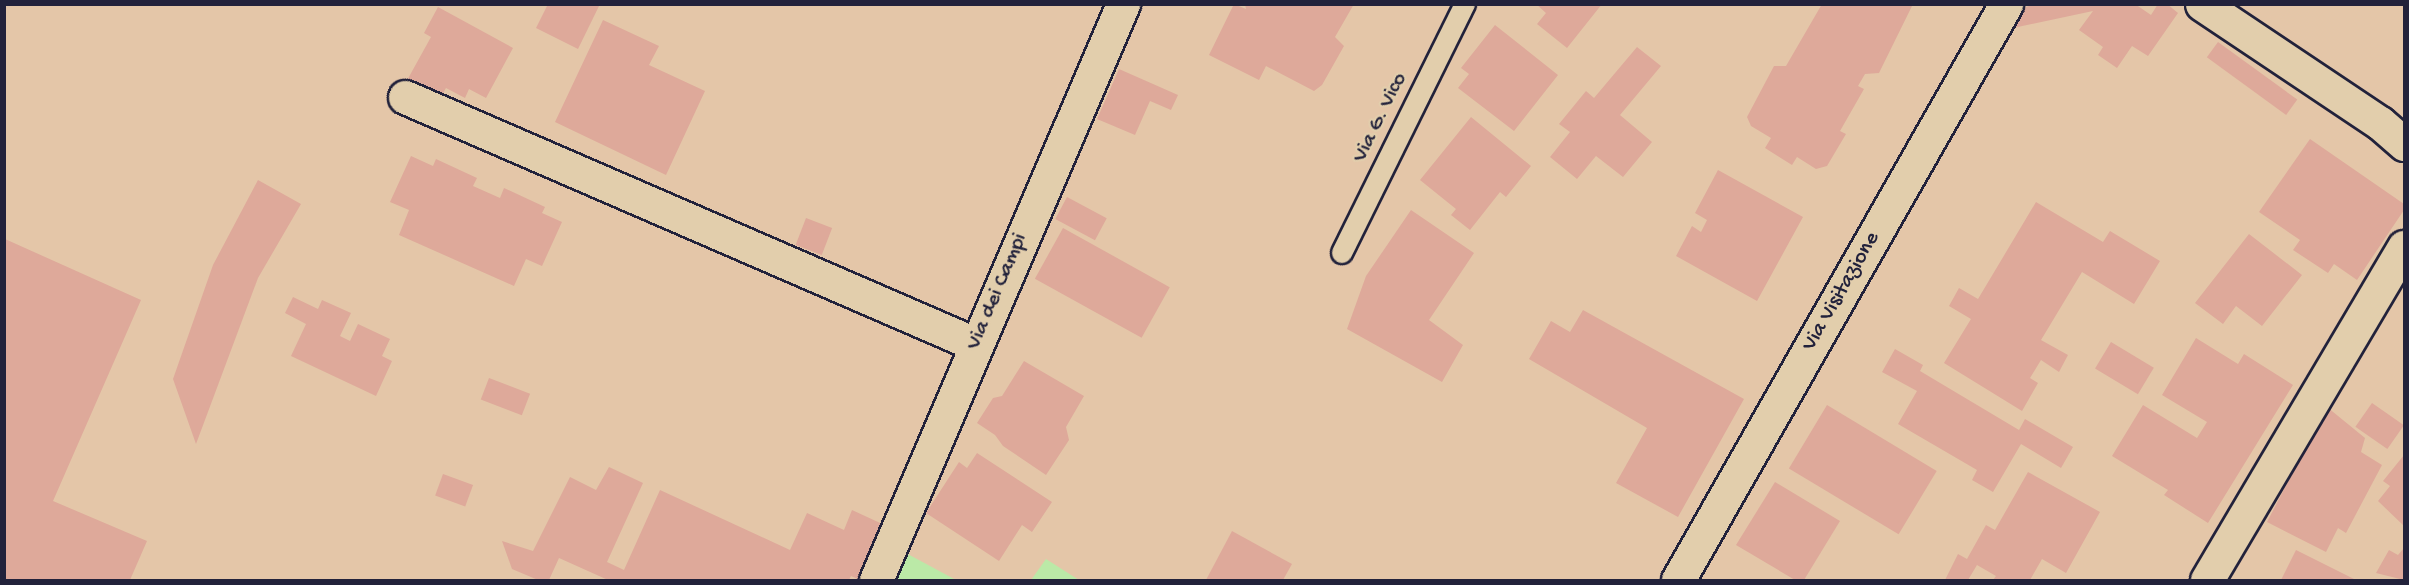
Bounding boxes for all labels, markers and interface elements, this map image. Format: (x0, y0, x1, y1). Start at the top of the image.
street label: Via G. Vico (1348, 69, 1414, 167)
street label: Via Visitazione (1797, 228, 1887, 356)
street label: Via dei Campi (962, 230, 1034, 354)

